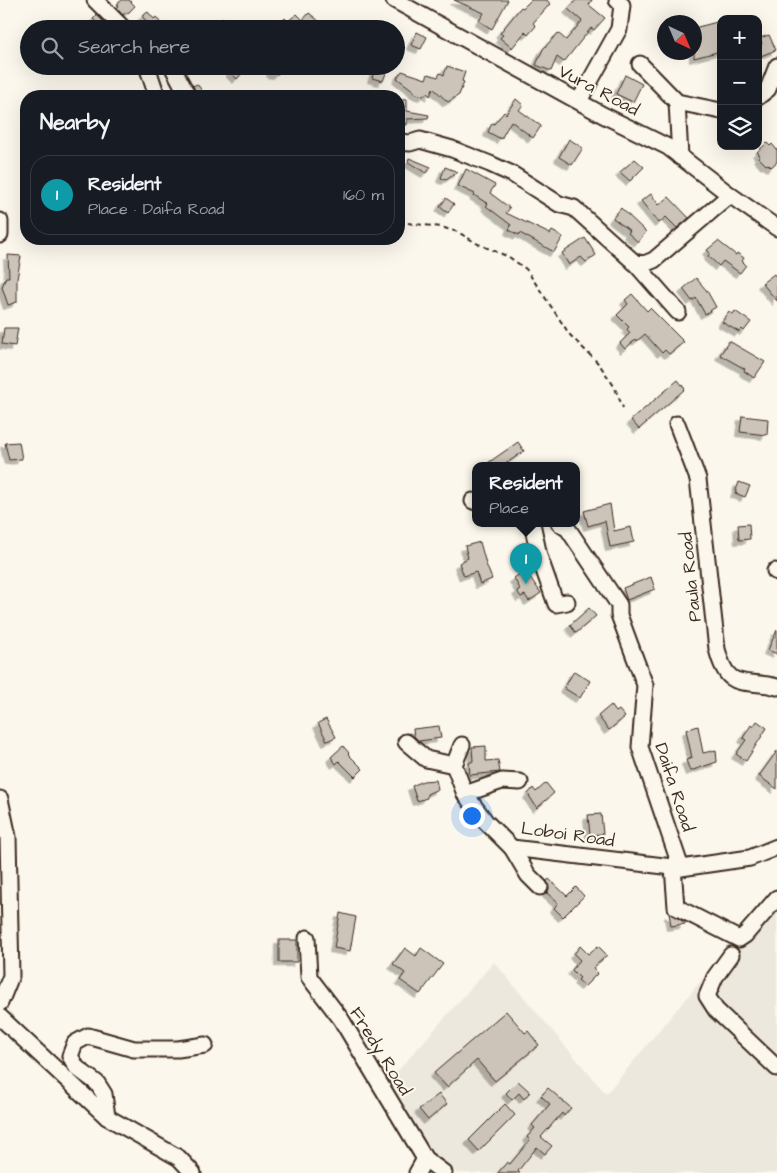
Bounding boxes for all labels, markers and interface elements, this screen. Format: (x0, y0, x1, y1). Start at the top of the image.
north arrow (657, 15, 702, 60)
map controls (717, 15, 762, 150)
button: + (717, 15, 762, 60)
search box (20, 20, 405, 75)
icon: search (38, 34, 66, 62)
text: Search here (78, 34, 190, 61)
street label: Vura Road (554, 59, 644, 122)
button: − (717, 60, 762, 105)
button: layers (717, 105, 762, 150)
text: Nearby (40, 108, 110, 137)
text: Resident (88, 171, 161, 198)
text: 1 (56, 184, 58, 206)
text: 160 m (343, 184, 384, 206)
text: Place · Daifa Road (88, 198, 224, 220)
popup (472, 462, 580, 527)
text: Resident (489, 470, 563, 497)
text: Place (489, 497, 529, 519)
street label: Paula Road (673, 531, 708, 623)
pin: 1 (510, 543, 542, 584)
street label: Daifa Road (648, 740, 701, 835)
your location (459, 803, 485, 829)
street label: Loboi Road (520, 816, 616, 853)
street label: Fredy Road (343, 1002, 418, 1101)

